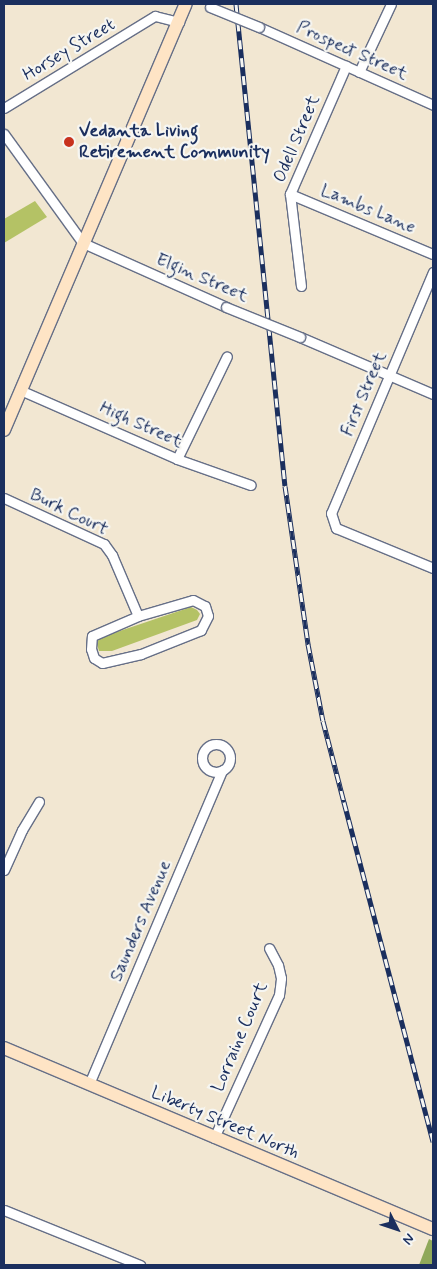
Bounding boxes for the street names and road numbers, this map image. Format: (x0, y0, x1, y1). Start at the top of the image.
street label: Horsey Street (18, 13, 120, 87)
street label: Prospect Street (293, 17, 411, 85)
street label: Odell Street (269, 92, 325, 186)
street label: Lambs Lane (318, 180, 418, 238)
street label: Elgin Street (153, 249, 251, 307)
street label: First Street (337, 348, 391, 440)
street label: High Street (96, 397, 186, 453)
street label: Burk Court (26, 484, 112, 540)
street label: Saunders Avenue (106, 857, 176, 985)
street label: Lorraine Court (208, 981, 272, 1093)
street label: Liberty Street North (148, 1082, 302, 1164)

